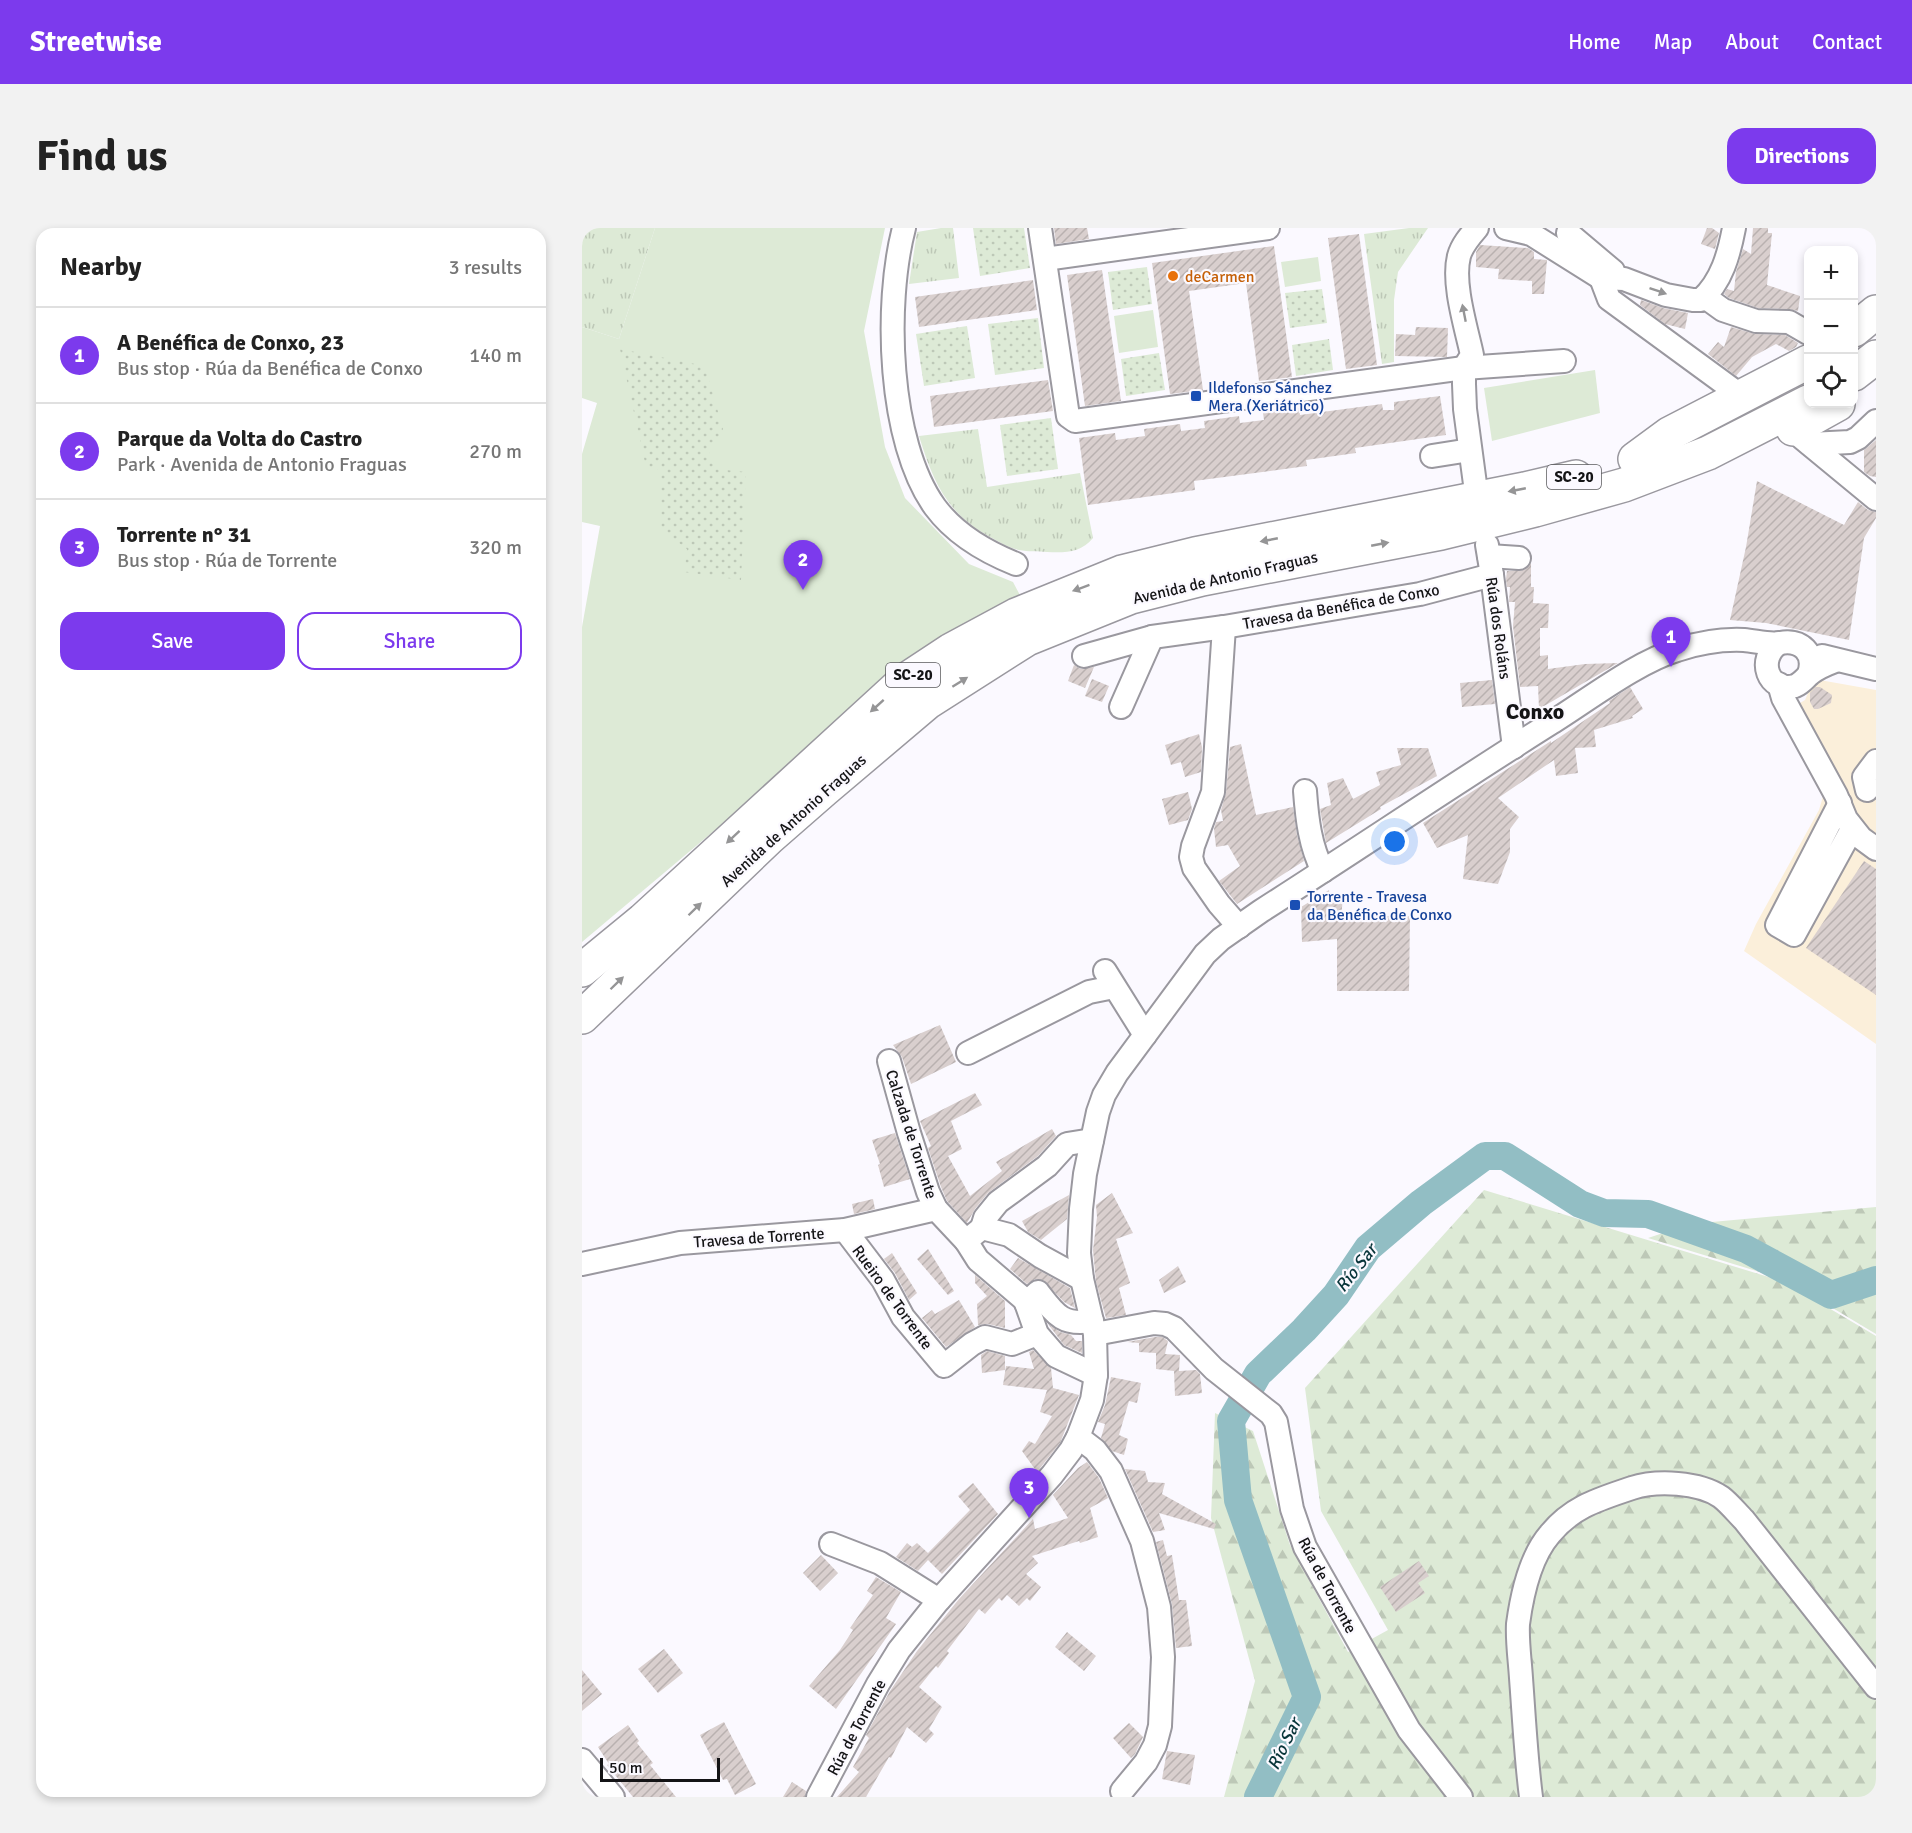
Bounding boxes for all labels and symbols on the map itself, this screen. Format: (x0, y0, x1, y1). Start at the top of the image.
place label: deCarmen (1185, 267, 1255, 287)
marker: deCarmen (1166, 269, 1180, 283)
one-way arrow (1649, 287, 1667, 297)
one-way arrow (1459, 303, 1468, 322)
place label: Ildefonso Sánchez Mera (Xeriátrico) (1208, 378, 1332, 416)
marker: Ildefonso Sánchez Mera (Xeriátrico) (1189, 389, 1203, 403)
road number: SC-20 (1547, 465, 1601, 489)
one-way arrow (1507, 486, 1526, 495)
one-way arrow (1260, 536, 1279, 545)
one-way arrow (1371, 539, 1390, 548)
pin: 2 (784, 540, 822, 590)
street label: Avenida de Antonio Fraguas (1131, 547, 1320, 609)
street label: Rúa dos Roláns (1481, 576, 1515, 681)
street label: Travesa da Benéfica de Conxo (1241, 580, 1441, 634)
one-way arrow (1072, 583, 1090, 593)
pin: 1 (1652, 618, 1690, 667)
road number: SC-20 (886, 663, 940, 687)
one-way arrow (952, 677, 968, 688)
district label: Conxo (1506, 698, 1564, 725)
one-way arrow (870, 699, 885, 712)
street label: Avenida de Antonio Fraguas (717, 750, 871, 891)
your location (1380, 827, 1409, 856)
one-way arrow (726, 830, 741, 843)
place label: Torrente - Travesa da Benéfica de Conxo (1307, 887, 1452, 925)
marker: Torrente - Travesa da Benéfica de Conxo (1288, 898, 1302, 912)
one-way arrow (687, 902, 702, 916)
one-way arrow (610, 976, 625, 990)
street label: Calzada de Torrente (881, 1067, 941, 1201)
street label: Travesa de Torrente (693, 1223, 825, 1253)
water label: Río Sar (1330, 1238, 1383, 1296)
street label: Rueiro de Torrente (848, 1241, 937, 1354)
pin: 3 (1010, 1468, 1048, 1518)
street label: Rúa de Torrente (1293, 1534, 1361, 1637)
street label: Rúa de Torrente (823, 1676, 891, 1779)
water label: Río Sar (1262, 1712, 1307, 1773)
scale bar (600, 1755, 720, 1782)

